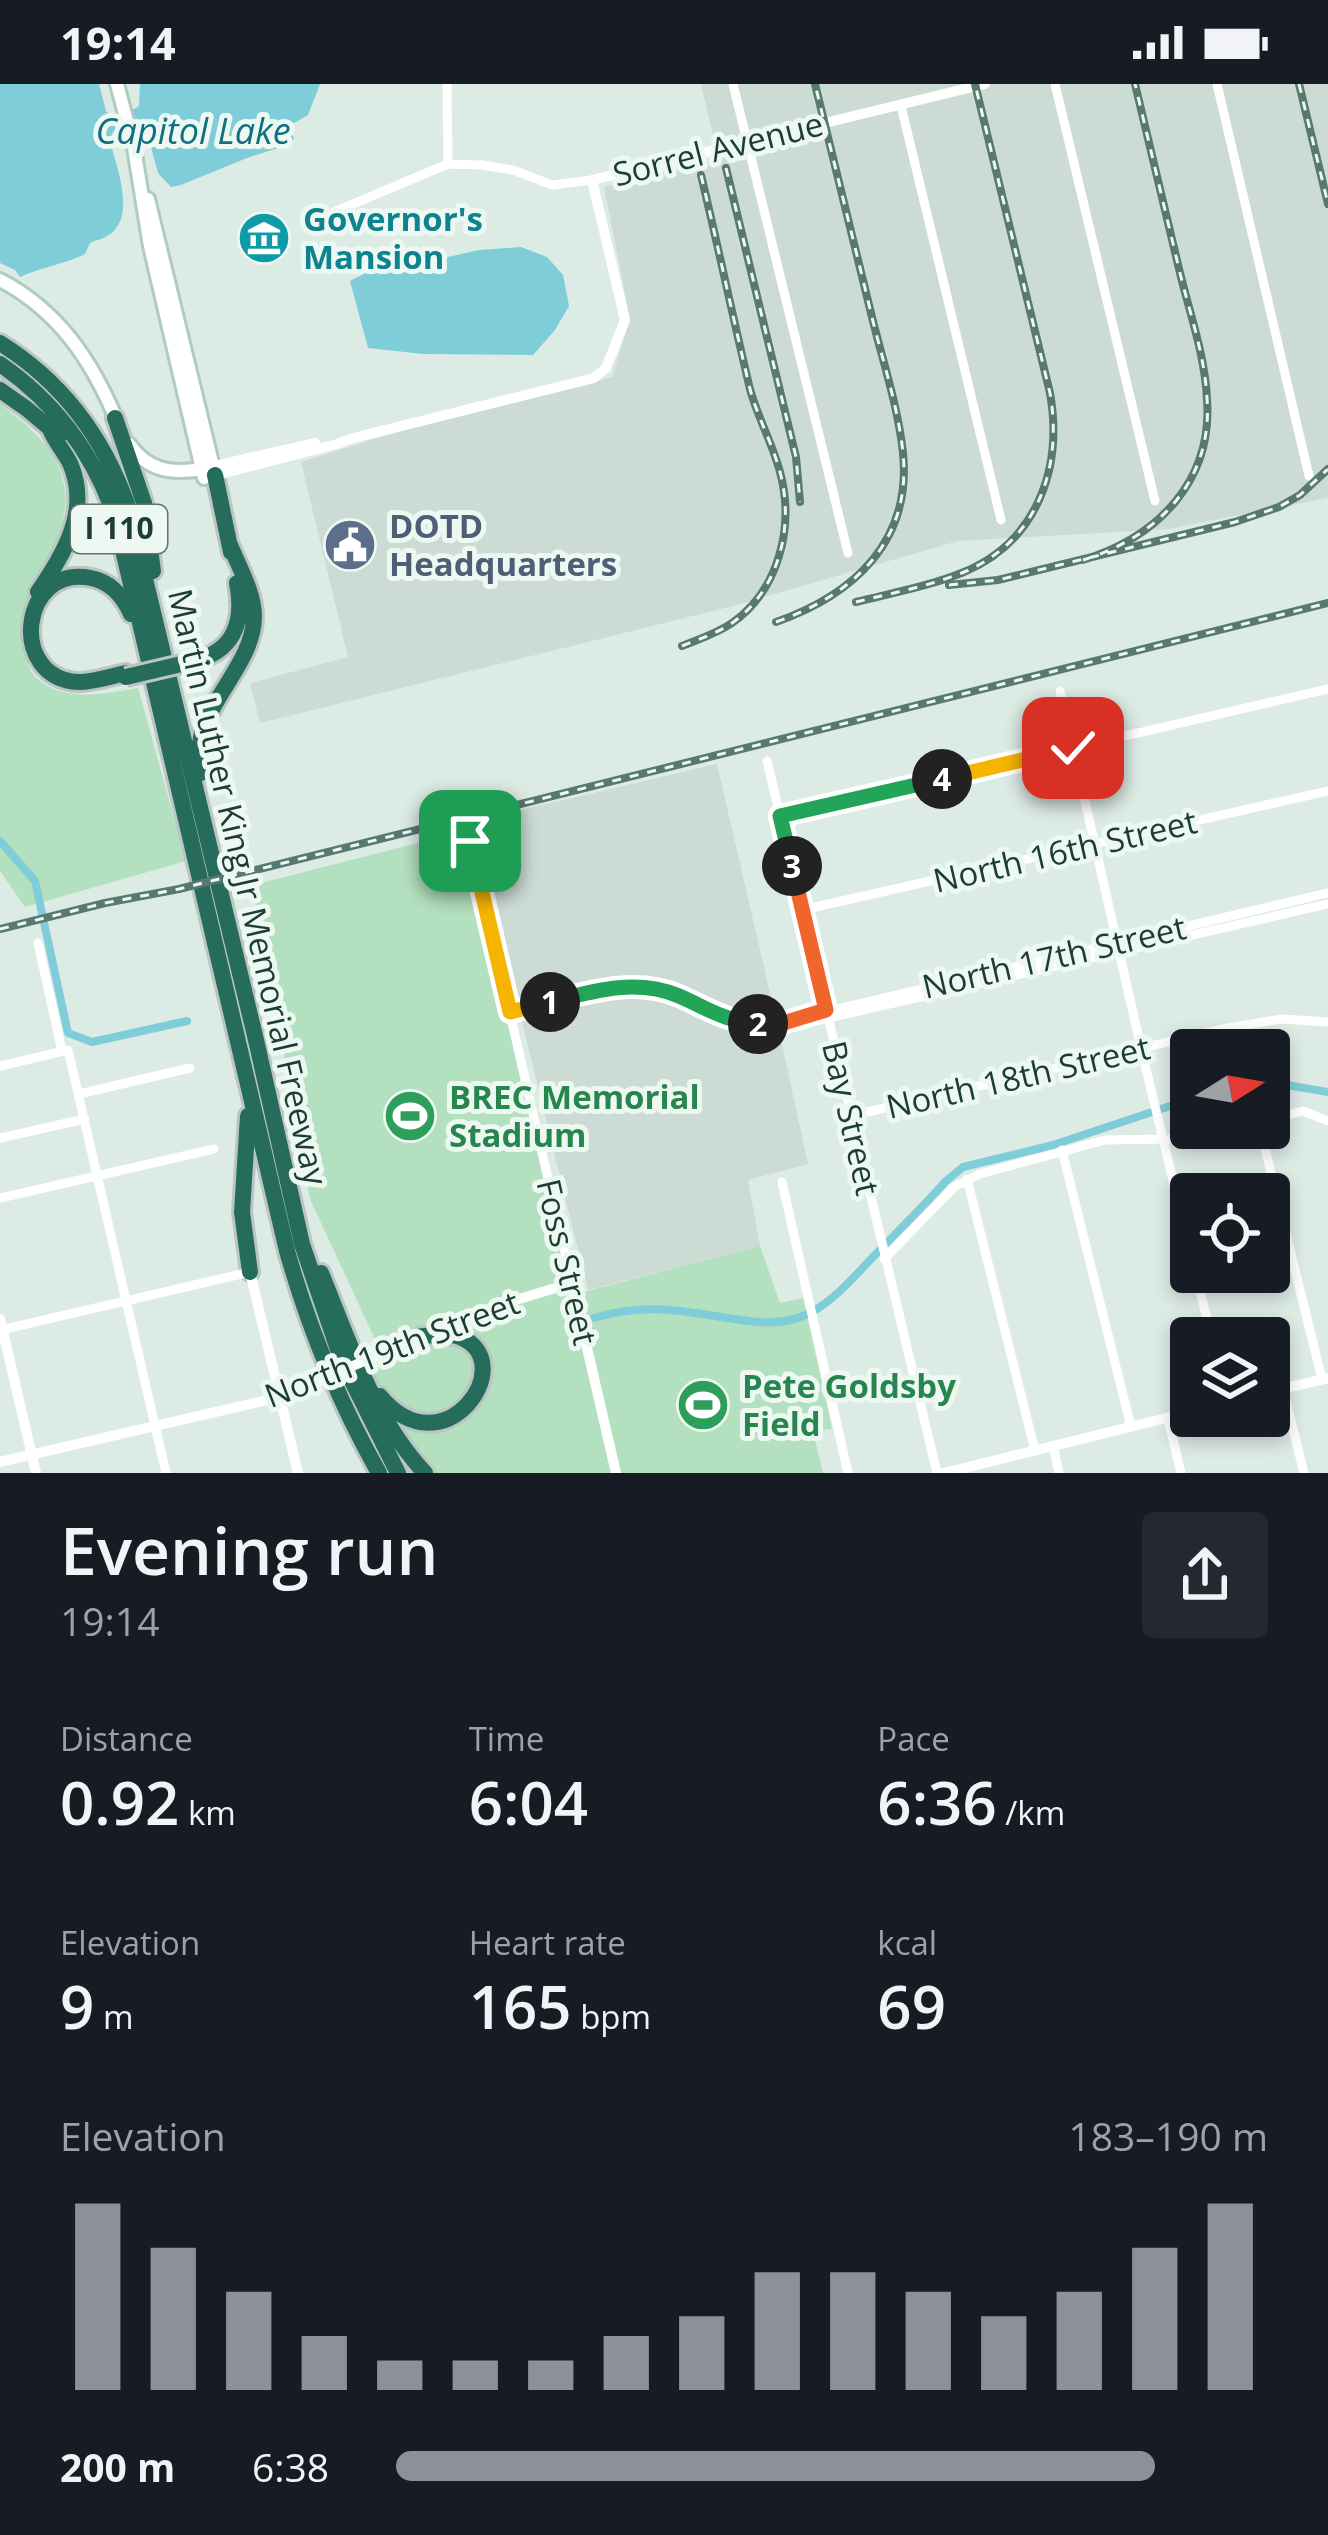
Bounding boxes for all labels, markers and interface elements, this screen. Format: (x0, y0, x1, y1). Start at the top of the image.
text: 19:14 (60, 12, 176, 73)
street label: Sorrel Avenue (608, 101, 828, 196)
water label: Capitol Lake (95, 106, 291, 155)
place label: Governor's Mansion (303, 196, 483, 279)
museum icon: Governor's Mansion (236, 210, 292, 266)
place label: DOTD Headquarters (389, 503, 617, 586)
road number: I 110 (71, 505, 167, 553)
public building icon: DOTD Headquarters (322, 517, 378, 573)
street label: Martin Luther King Jr Memorial Freeway (158, 584, 339, 1190)
pin (1022, 697, 1124, 799)
icon: check (1040, 715, 1106, 781)
pin: 4 (912, 749, 972, 809)
text: 4 (933, 756, 951, 801)
pin (419, 790, 521, 892)
street label: North 16th Street (929, 798, 1201, 903)
icon: arrive (437, 808, 503, 874)
pin: 3 (762, 836, 822, 896)
text: 3 (783, 843, 801, 888)
street label: North 17th Street (918, 904, 1190, 1009)
pin: 1 (520, 972, 580, 1032)
text: 1 (541, 979, 559, 1024)
pin: 2 (728, 994, 788, 1054)
text: 2 (749, 1001, 767, 1046)
street label: North 18th Street (882, 1024, 1154, 1129)
north arrow (1170, 1029, 1290, 1149)
map controls (1170, 1029, 1290, 1437)
street label: Bay Street (812, 1036, 891, 1199)
place label: BREC Memorial Stadium (449, 1074, 700, 1157)
sports icon: BREC Memorial Stadium (382, 1088, 438, 1144)
button: locate (1170, 1173, 1290, 1293)
street label: Foss Street (527, 1174, 608, 1349)
street label: North 19th Street (258, 1279, 526, 1418)
button: layers (1170, 1317, 1290, 1437)
place label: Pete Goldsby Field (742, 1363, 956, 1446)
sports icon: Pete Goldsby Field (675, 1377, 731, 1433)
text: Evening run (60, 1504, 438, 1594)
button: share (1142, 1512, 1268, 1638)
text: 19:14 (60, 1594, 159, 1647)
text: Distance (60, 1716, 193, 1761)
text: Time (469, 1716, 544, 1761)
text: Pace (877, 1716, 950, 1761)
text: 0.92 (60, 1761, 179, 1843)
text: 6:04 (469, 1761, 588, 1843)
text: 6:36 (877, 1761, 997, 1843)
text: km (179, 1790, 236, 1835)
text: /km (997, 1790, 1065, 1835)
text: Elevation (60, 1920, 200, 1965)
text: Heart rate (469, 1920, 626, 1965)
text: kcal (877, 1920, 937, 1965)
text: 9 (60, 1965, 94, 2047)
text: 165 (469, 1965, 572, 2047)
text: 69 (877, 1965, 946, 2047)
text: m (94, 1994, 133, 2039)
text: bpm (572, 1994, 651, 2039)
text: Elevation (60, 2109, 226, 2162)
text: 183–190 m (1068, 2109, 1268, 2162)
text: 200 m (60, 2440, 175, 2493)
text: 6:38 (252, 2440, 329, 2493)

